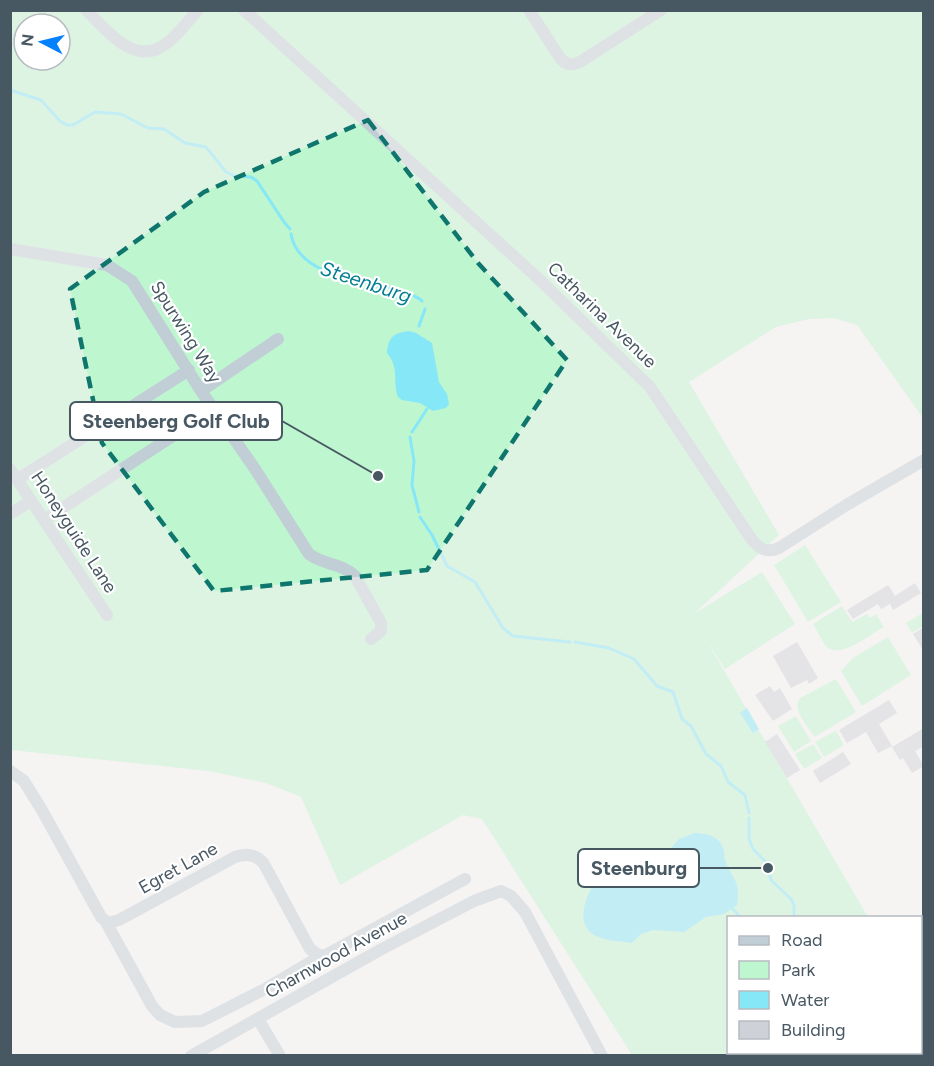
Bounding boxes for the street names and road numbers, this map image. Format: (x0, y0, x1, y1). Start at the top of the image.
street label: Catharina Avenue (543, 257, 661, 373)
street label: Spurwing Way (146, 277, 226, 388)
street label: Honeyguide Lane (26, 467, 122, 597)
street label: Egret Lane (135, 837, 221, 899)
street label: Charnwood Avenue (261, 907, 411, 1003)

